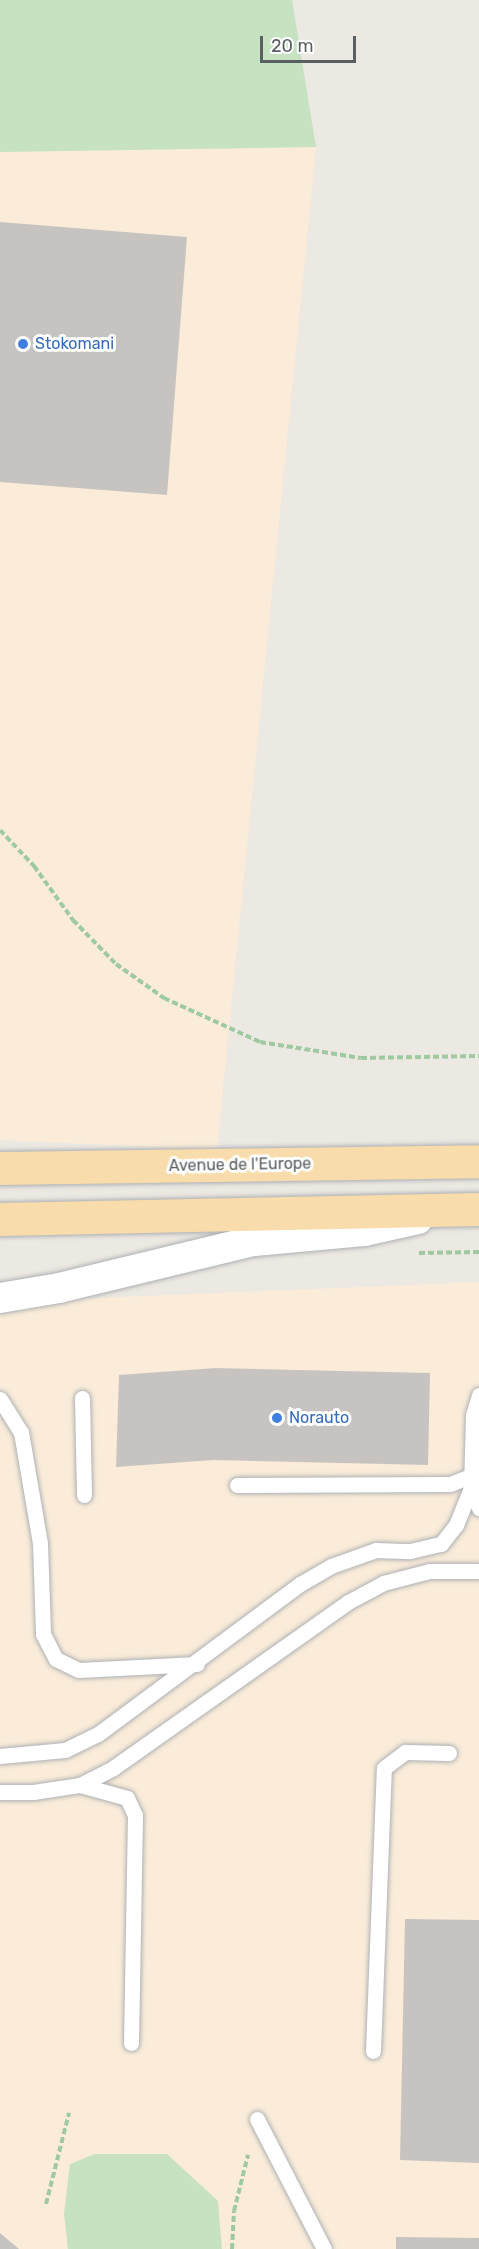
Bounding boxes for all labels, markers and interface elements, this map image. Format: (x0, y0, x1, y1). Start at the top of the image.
scale bar (263, 24, 359, 62)
text: 20 m (271, 35, 313, 57)
place label: Stokomani (35, 334, 114, 354)
marker: Stokomani (16, 337, 30, 351)
street label: Avenue de l'Europe (169, 1154, 311, 1176)
place label: Norauto (289, 1408, 349, 1428)
marker: Norauto (270, 1411, 284, 1425)

